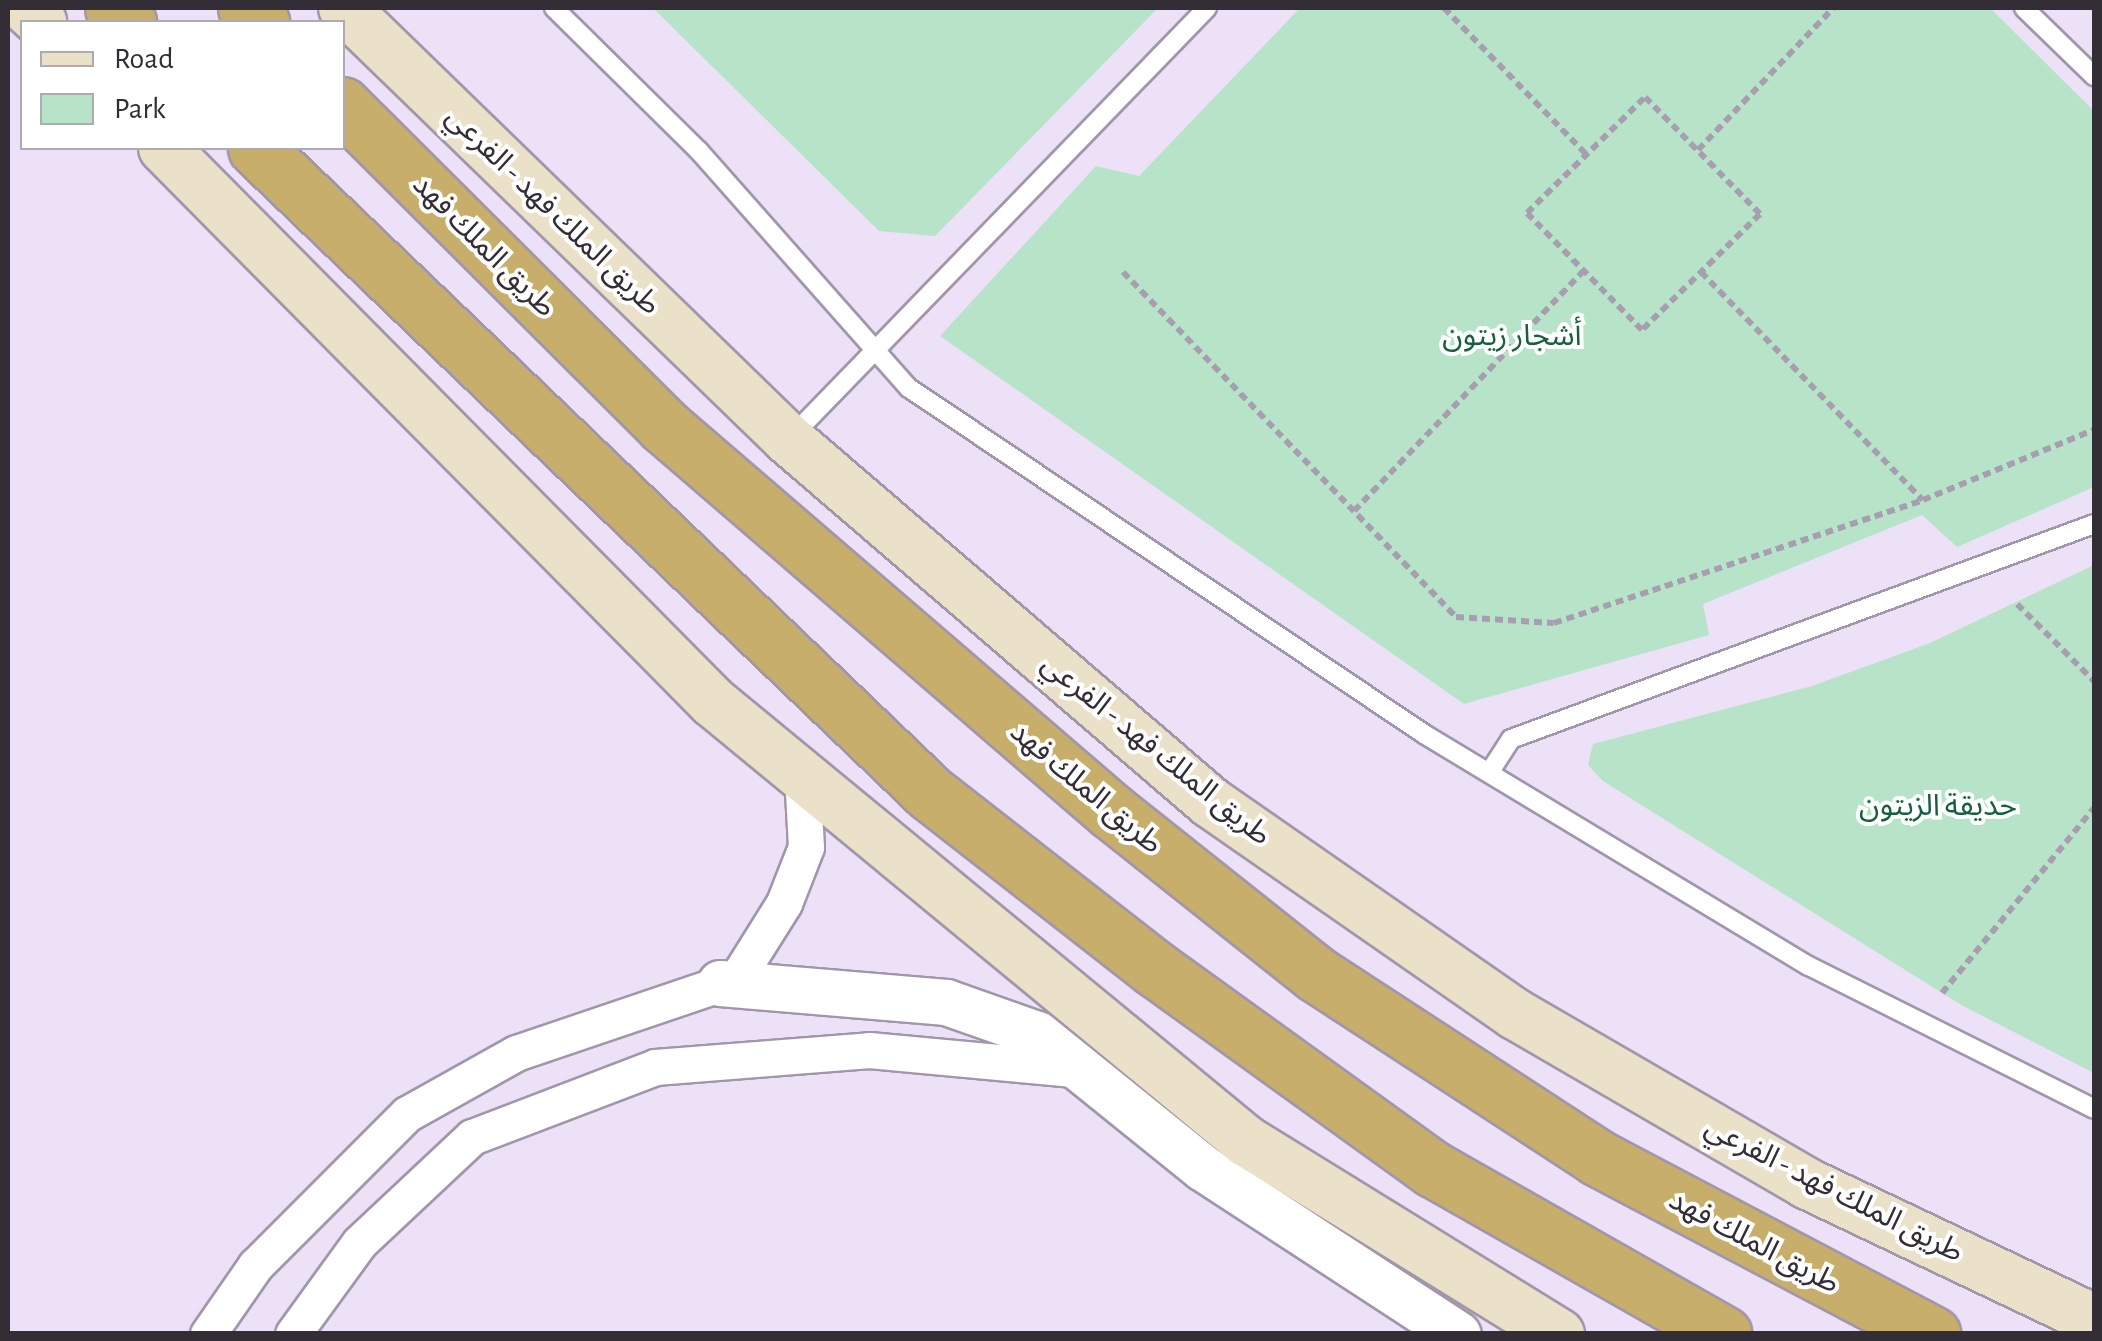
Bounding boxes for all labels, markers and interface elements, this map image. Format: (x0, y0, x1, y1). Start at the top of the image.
legend (20, 20, 345, 150)
text: Road (114, 44, 174, 74)
text: Park (114, 94, 166, 124)
street label: طريق الملك فهد - الفرعي (438, 99, 668, 323)
street label: طريق الملك فهد (405, 167, 563, 325)
park label: أشجار زيتون (1442, 318, 1582, 354)
street label: طريق الملك فهد - الفرعي (1034, 646, 1278, 854)
street label: طريق الملك فهد (1002, 714, 1170, 862)
park label: حديقة الزيتون (1859, 788, 2017, 824)
street label: طريق الملك فهد - الفرعي (1699, 1109, 1969, 1271)
street label: طريق الملك فهد (1663, 1182, 1845, 1302)

